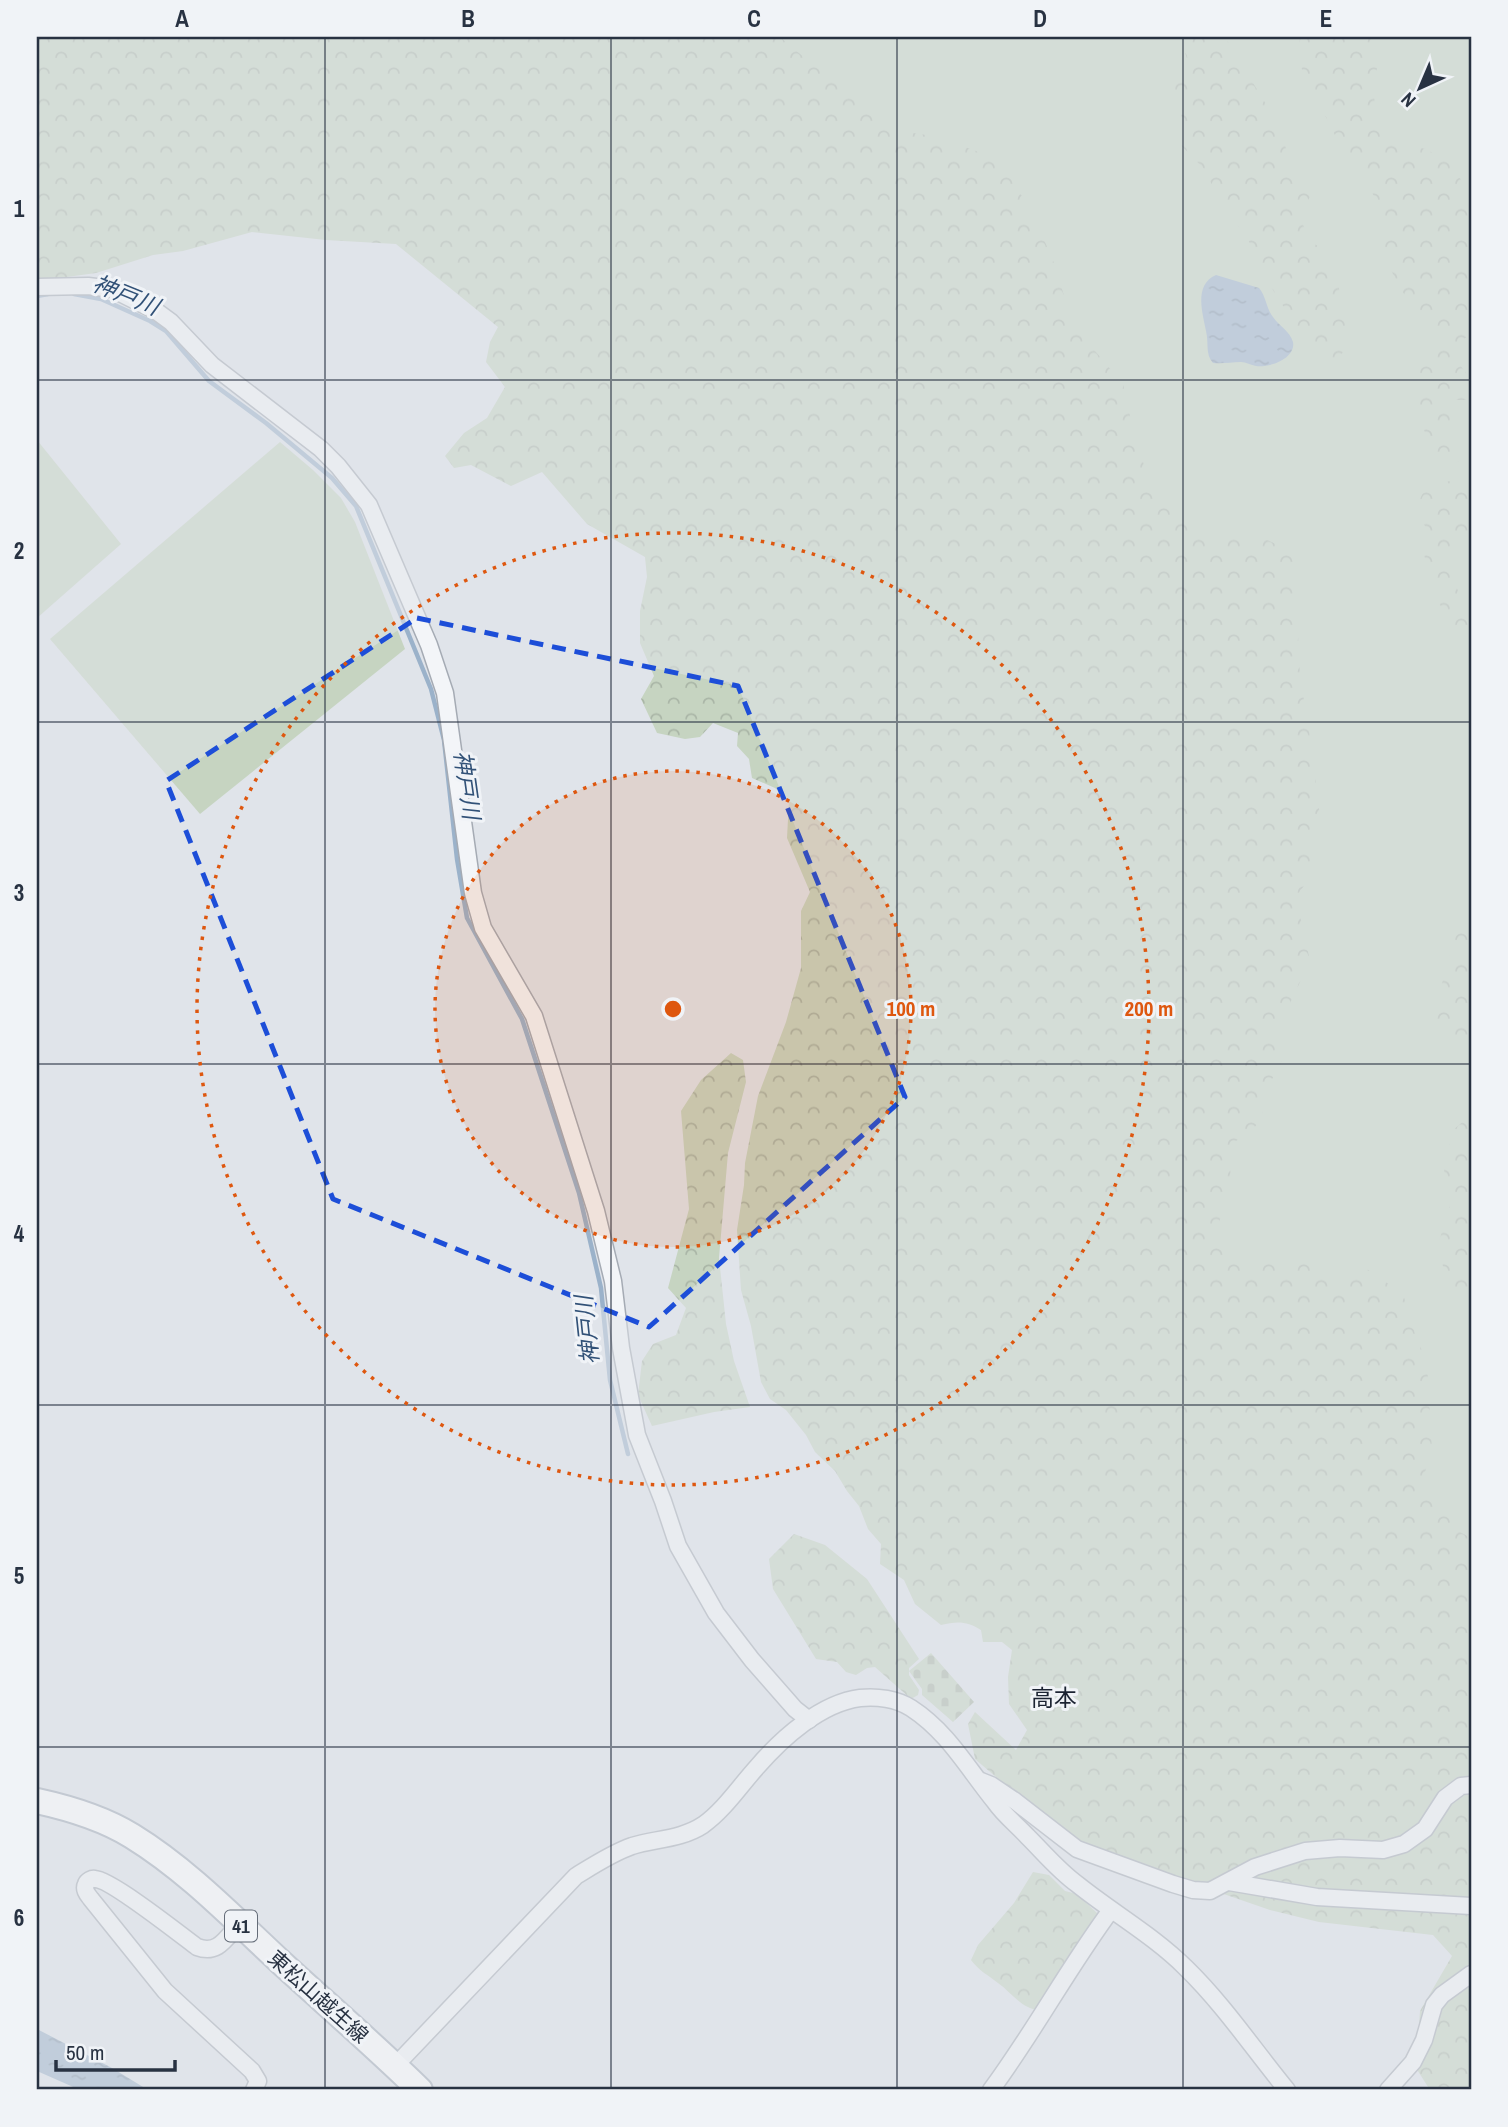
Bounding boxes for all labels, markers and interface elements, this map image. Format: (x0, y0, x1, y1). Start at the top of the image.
text: A (175, 3, 189, 34)
text: B (461, 3, 475, 34)
text: C (747, 3, 761, 34)
text: D (1033, 3, 1047, 34)
text: E (1320, 3, 1332, 34)
north arrow (1386, 52, 1456, 122)
text: N (1395, 87, 1421, 113)
text: 1 (14, 193, 25, 224)
water label: 神戸川 (88, 267, 167, 323)
text: 2 (14, 535, 24, 566)
water label: 神戸川 (447, 749, 488, 824)
text: 3 (14, 877, 24, 908)
text: 100 m (887, 994, 935, 1023)
text: 200 m (1125, 994, 1173, 1023)
centre of rings (661, 997, 685, 1021)
text: 4 (14, 1218, 25, 1249)
water label: 神戸川 (567, 1291, 606, 1366)
text: 5 (14, 1560, 24, 1591)
district label: 高本 (1031, 1682, 1077, 1713)
text: 6 (14, 1902, 24, 1933)
road number: 41 (225, 1910, 257, 1942)
street label: 東松山越生線 (262, 1944, 375, 2050)
scale bar (56, 2029, 175, 2073)
text: 50 m (66, 2038, 104, 2067)

